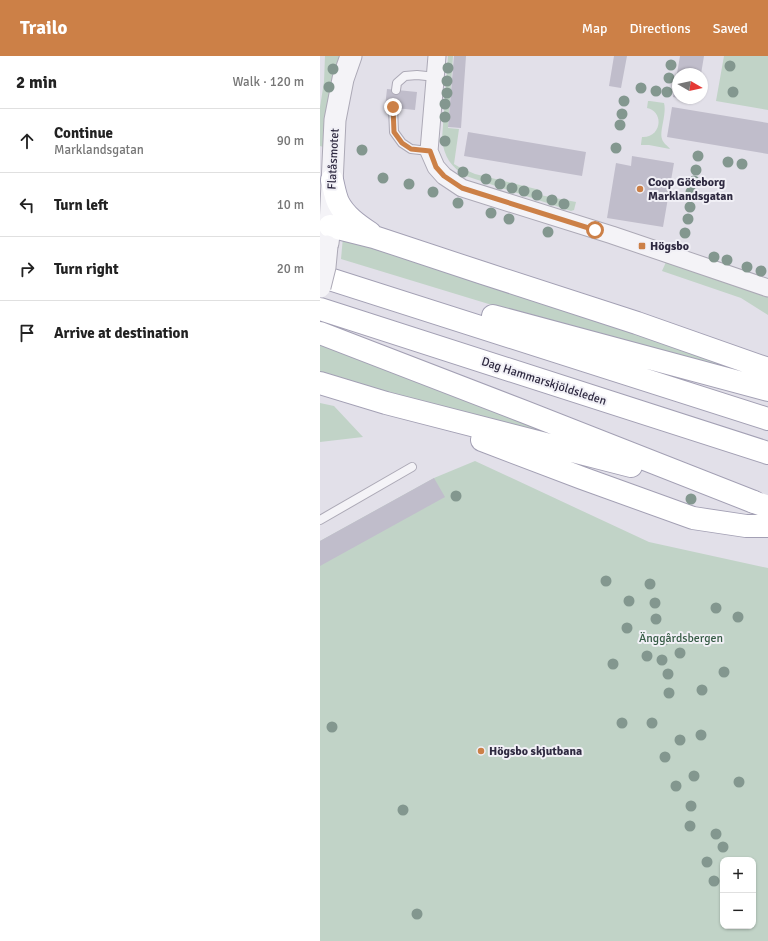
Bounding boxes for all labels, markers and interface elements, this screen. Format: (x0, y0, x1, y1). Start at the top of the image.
text: Trailo (20, 16, 67, 40)
text: Map (582, 20, 608, 37)
text: Directions (630, 20, 691, 37)
text: Saved (713, 20, 748, 37)
north arrow (672, 68, 708, 104)
text: 2 min (16, 72, 57, 93)
text: Walk · 120 m (233, 74, 304, 90)
route end (384, 98, 402, 116)
text: Continue (54, 124, 113, 142)
street label: Flatåsmotet (324, 128, 343, 190)
icon: ahead (16, 130, 38, 152)
text: 90 m (277, 133, 304, 149)
text: Marklandsgatan (54, 142, 144, 158)
place label: Coop Göteborg Marklandsgatan (648, 175, 734, 204)
marker: Coop Göteborg Marklandsgatan (635, 184, 645, 194)
icon: left (16, 194, 38, 216)
text: Turn left (54, 196, 108, 214)
text: 10 m (277, 197, 304, 213)
route start (586, 221, 604, 239)
place label: Högsbo (650, 239, 689, 254)
marker: Högsbo (637, 241, 647, 251)
icon: right (16, 258, 38, 280)
text: Turn right (54, 260, 119, 278)
text: 20 m (277, 261, 304, 277)
icon: arrive (16, 322, 38, 344)
text: Arrive at destination (54, 324, 189, 342)
street label: Dag Hammarskjöldsleden (479, 354, 608, 409)
park label: Änggårdsbergen (639, 631, 723, 646)
place label: Högsbo skjutbana (489, 744, 582, 759)
marker: Högsbo skjutbana (476, 746, 486, 756)
map controls (720, 857, 756, 929)
button: + (720, 857, 756, 893)
button: − (720, 893, 756, 929)

